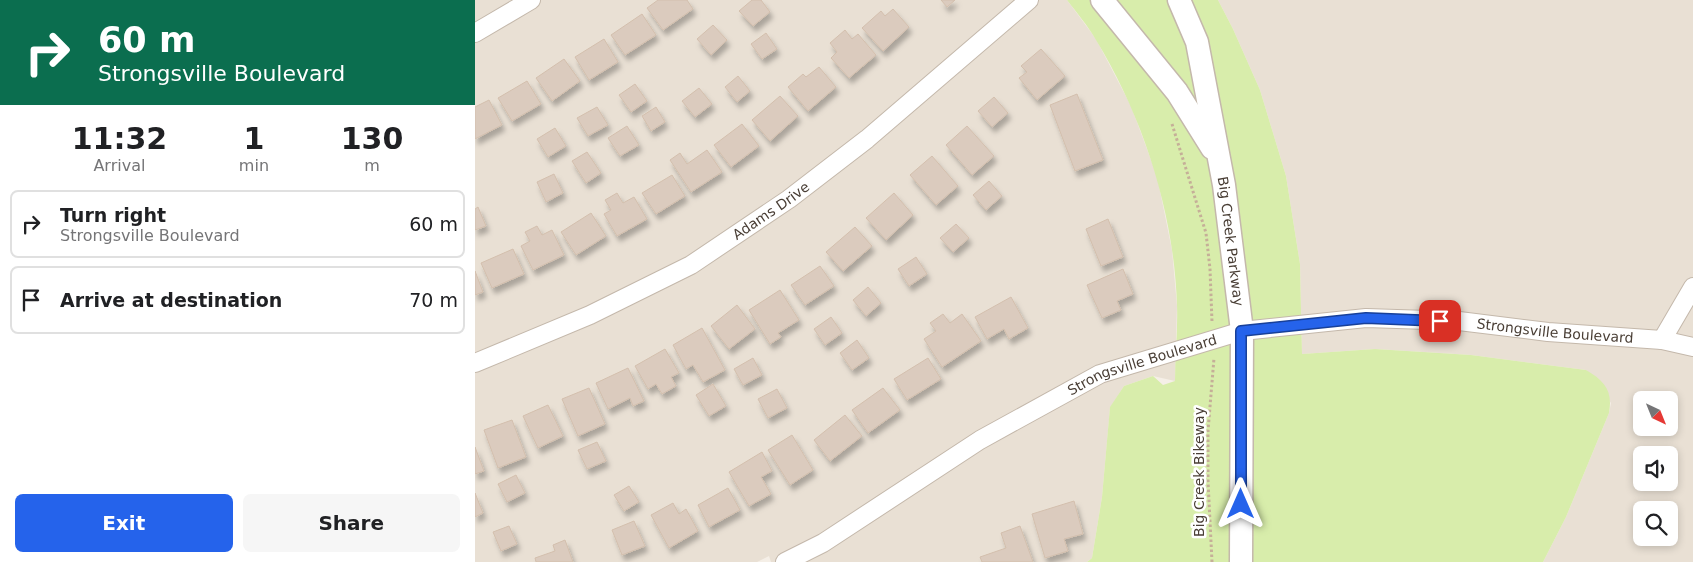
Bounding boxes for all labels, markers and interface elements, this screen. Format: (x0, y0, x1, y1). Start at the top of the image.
icon: right (15, 20, 80, 85)
text: 60 m (98, 20, 195, 60)
text: Strongsville Boulevard (98, 61, 345, 86)
text: 11:32 (72, 121, 167, 156)
text: 1 (243, 121, 264, 156)
text: 130 (341, 121, 403, 156)
text: Arrival (93, 156, 145, 175)
text: min (239, 156, 269, 175)
text: m (364, 156, 380, 175)
street label: Big Creek Parkway (1215, 175, 1247, 307)
street label: Adams Drive (730, 178, 812, 243)
text: Turn right (60, 204, 166, 226)
icon: right (17, 210, 45, 238)
text: 60 m (409, 213, 458, 235)
text: Strongsville Boulevard (60, 226, 240, 245)
icon: arrive (17, 286, 45, 314)
text: Arrive at destination (60, 289, 282, 311)
text: 70 m (409, 289, 458, 311)
pin (1419, 300, 1461, 342)
icon: arrive (1426, 307, 1454, 335)
street label: Strongsville Boulevard (1476, 315, 1634, 346)
street label: Strongsville Boulevard (1065, 331, 1219, 398)
north arrow (1633, 391, 1677, 436)
map controls (1633, 391, 1678, 546)
street label: Big Creek Bikeway (1191, 407, 1207, 537)
button: sound (1633, 446, 1678, 491)
position arrow (1214, 477, 1266, 529)
button: Exit (15, 494, 233, 552)
button: Share (243, 494, 460, 552)
button: search (1633, 501, 1678, 546)

